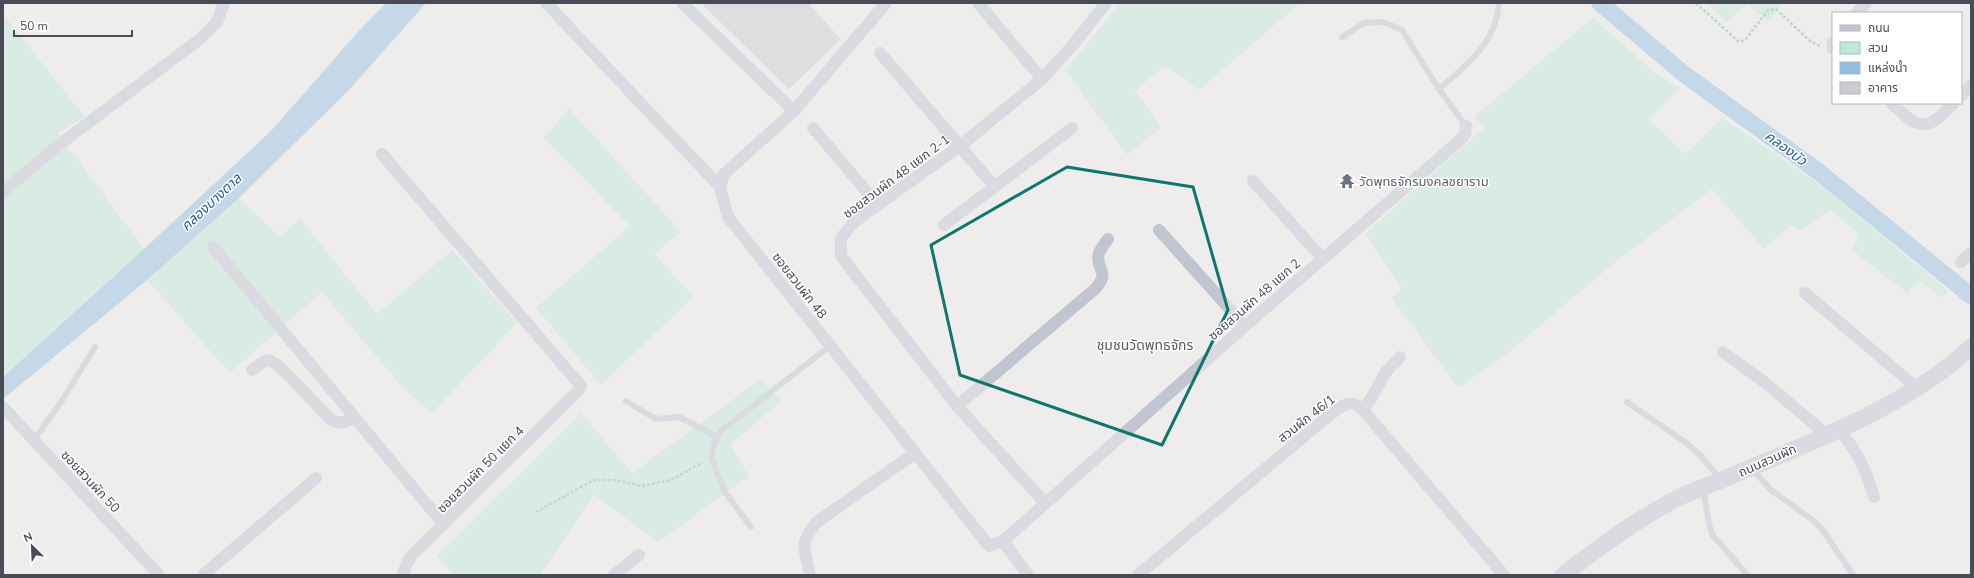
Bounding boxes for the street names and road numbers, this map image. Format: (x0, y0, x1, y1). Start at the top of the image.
street label: ซอยสวนผัก 48 แยก 2-1 (839, 131, 954, 223)
street label: ซอยสวนผัก 48 (768, 249, 831, 323)
street label: ซอยสวนผัก 48 แยก 2 (1205, 255, 1304, 345)
street label: สวนผัก 46/1 (1274, 391, 1339, 447)
street label: ซอยสวนผัก 50 แยก 4 (433, 422, 528, 517)
street label: ถนนสวนผัก (1736, 440, 1799, 482)
street label: ซอยสวนผัก 50 (57, 447, 124, 517)

